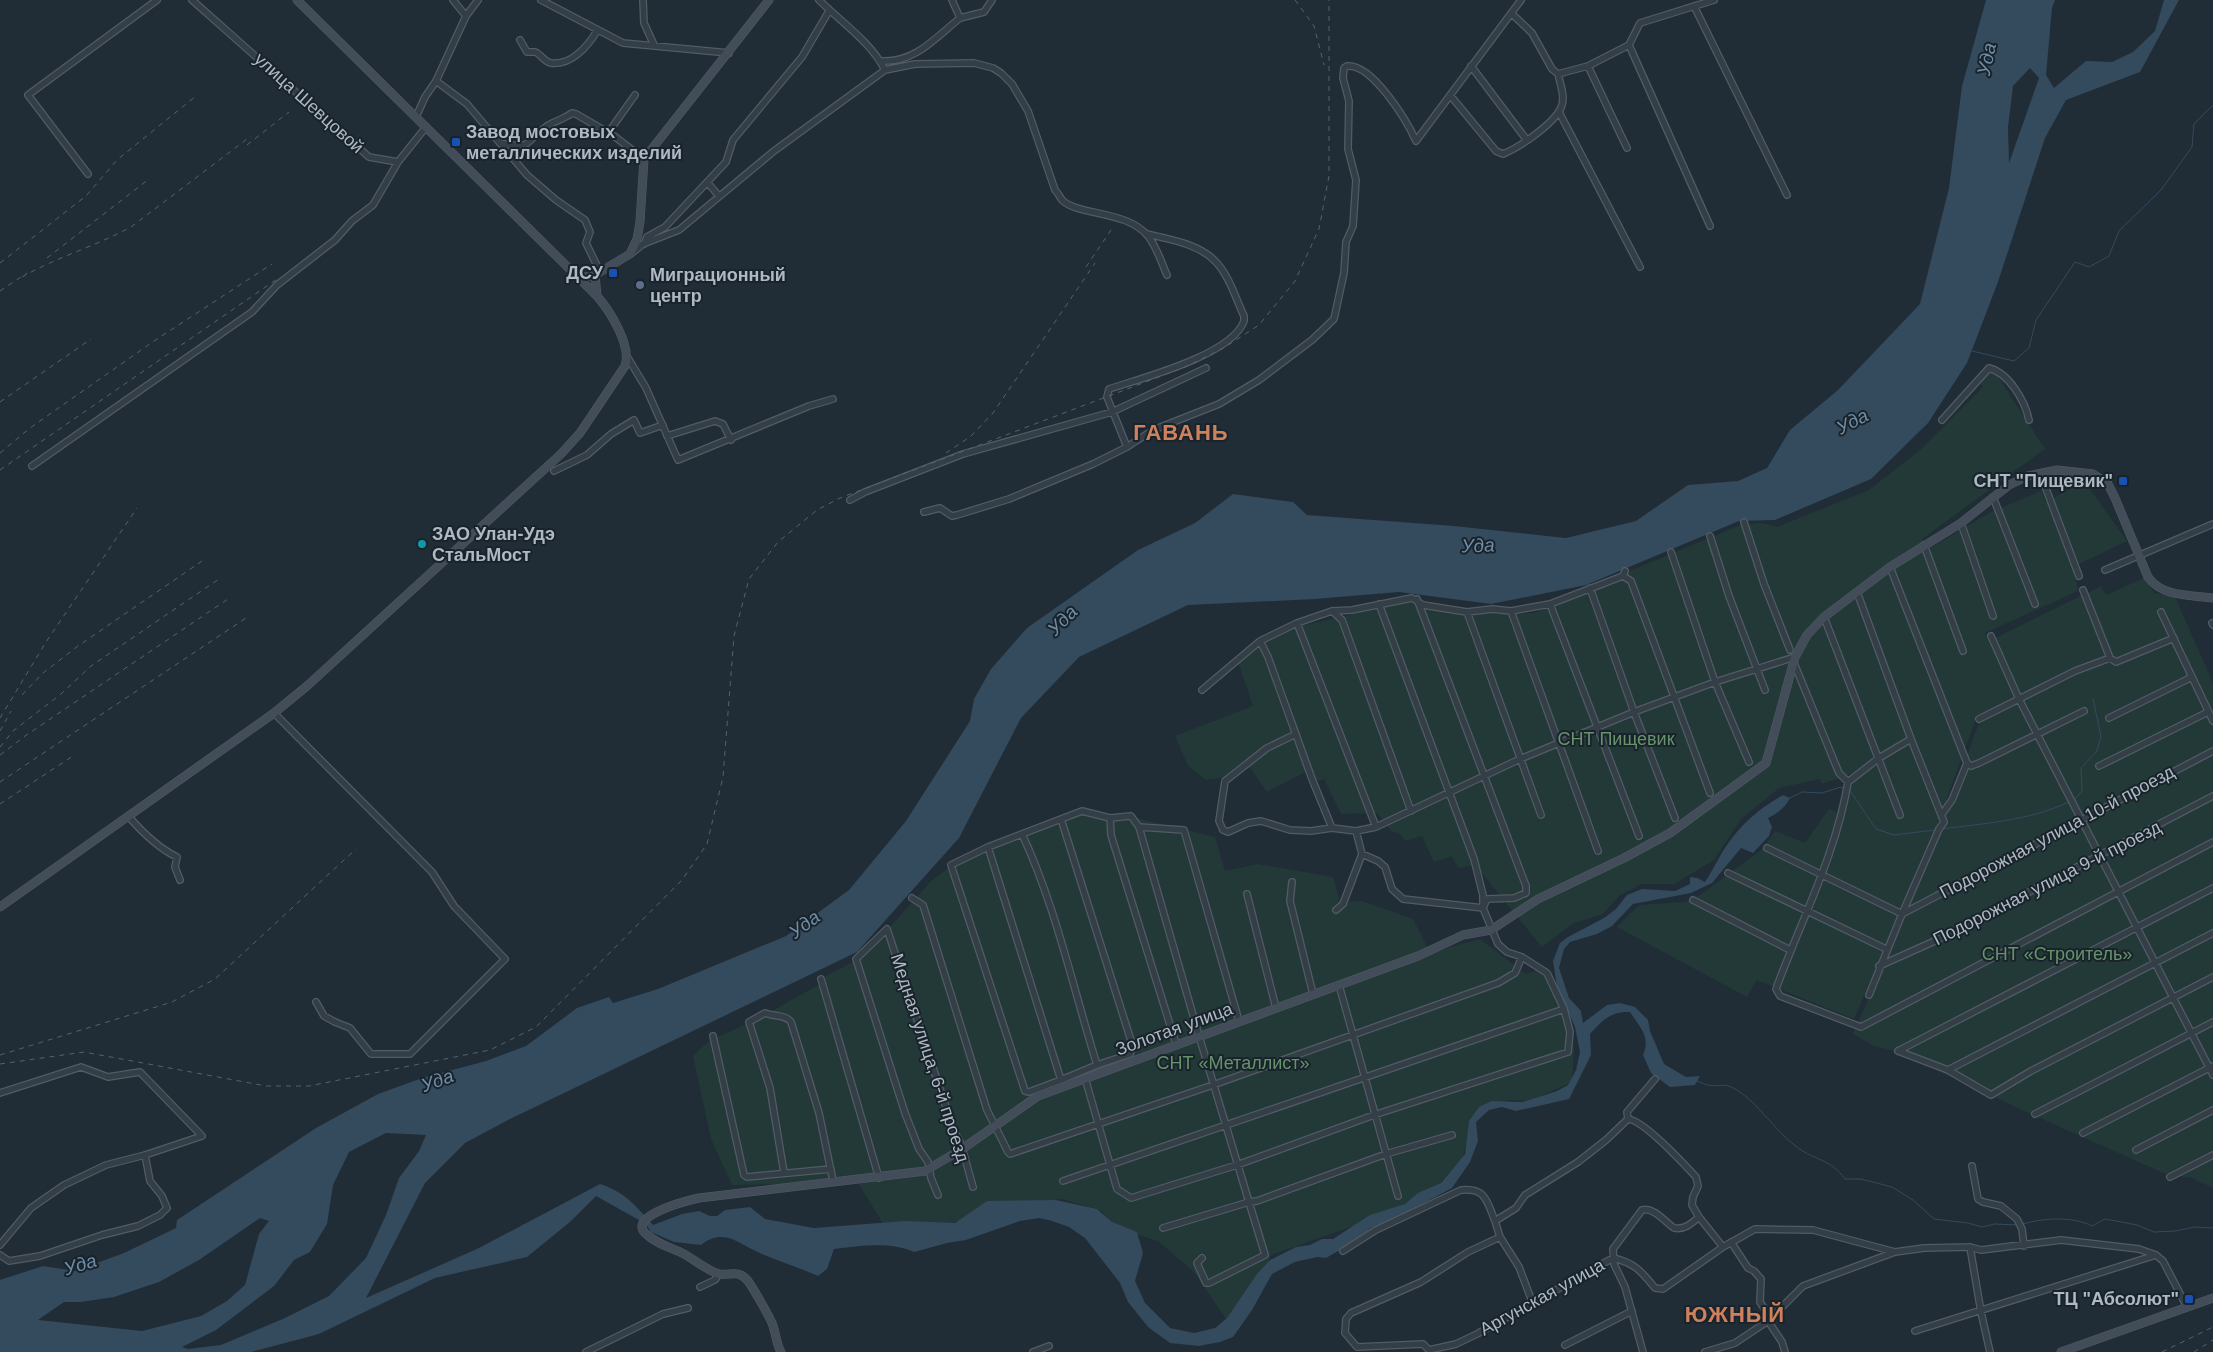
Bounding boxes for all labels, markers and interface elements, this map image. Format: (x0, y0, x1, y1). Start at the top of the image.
water label: Уда (1973, 41, 2000, 78)
street label: улица Шевцовой (250, 49, 368, 157)
place label: Завод мостовых металлических изделий (466, 122, 682, 163)
marker: Завод мостовых металлических изделий (450, 136, 462, 148)
place label: ДСУ (566, 263, 604, 283)
place label: Миграционный центр (650, 265, 786, 306)
marker: ДСУ (607, 267, 619, 279)
marker: Миграционный центр (634, 279, 646, 291)
water label: Уда (1832, 404, 1872, 439)
district label: ГАВАНЬ (1133, 420, 1229, 445)
place label: СНТ "Пищевик" (1974, 471, 2113, 491)
marker: СНТ "Пищевик" (2117, 475, 2129, 487)
place label: ЗАО Улан-Удэ СтальМост (432, 524, 555, 565)
water label: Уда (1460, 534, 1495, 557)
marker: ЗАО Улан-Удэ СтальМост (416, 538, 428, 550)
water label: Уда (1043, 601, 1081, 640)
park label: СНТ Пищевик (1557, 729, 1675, 749)
street label: Подорожная улица 10-й проезд (1936, 761, 2178, 903)
street label: Подорожная улица 9-й проезд (1930, 816, 2165, 949)
water label: Уда (784, 906, 824, 943)
park label: СНТ «Строитель» (1982, 944, 2132, 964)
street label: Медная улица, 6-й проезд (887, 951, 973, 1165)
street label: Золотая улица (1113, 998, 1236, 1059)
park label: СНТ «Металлист» (1157, 1053, 1309, 1073)
water label: Уда (417, 1065, 456, 1096)
water label: Уда (60, 1250, 99, 1280)
street label: Аргунская улица (1476, 1254, 1609, 1339)
place label: ТЦ "Абсолют" (2053, 1289, 2179, 1309)
marker: ТЦ "Абсолют" (2183, 1293, 2195, 1305)
district label: ЮЖНЫЙ (1685, 1302, 1785, 1327)

